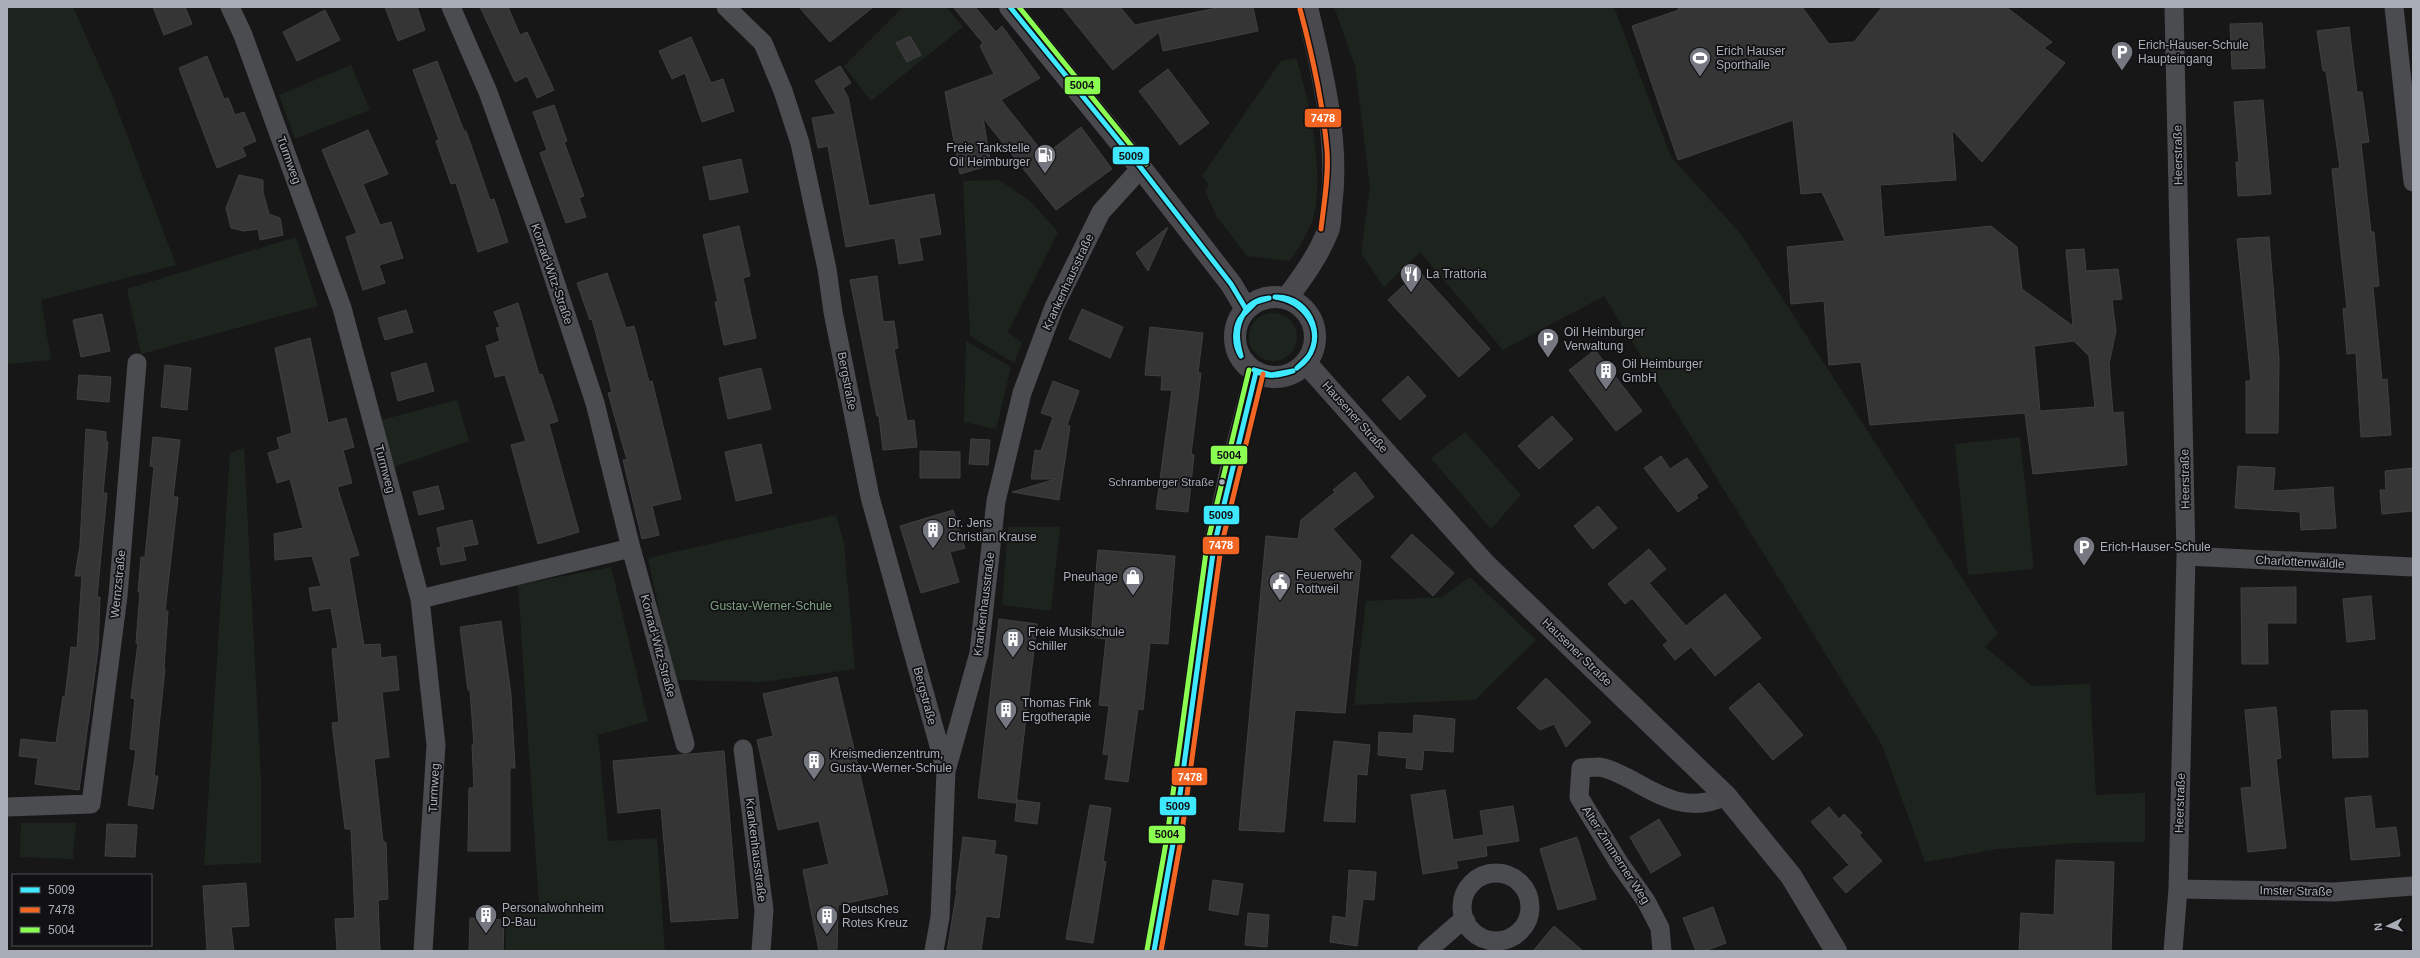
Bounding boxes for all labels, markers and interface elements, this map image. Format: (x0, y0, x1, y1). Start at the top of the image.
place label: Erich-Hauser-Schule Haupteingang (2138, 38, 2249, 66)
parking icon: Erich-Hauser-Schule Haupteingang (2109, 39, 2135, 72)
place label: Erich Hauser Sporthalle (1716, 44, 1785, 72)
sports icon: Erich Hauser Sporthalle (1687, 45, 1713, 78)
line badge: 5004 (1064, 76, 1101, 95)
text: 5004 (1070, 79, 1095, 91)
line badge: 7478 (1304, 108, 1342, 128)
text: 7478 (1311, 112, 1335, 124)
street label: Heerstraße (2170, 125, 2186, 185)
street label: Turmweg (274, 134, 304, 186)
place label: Freie Tankstelle Oil Heimburger (946, 141, 1030, 169)
fuel station icon: Freie Tankstelle Oil Heimburger (1032, 142, 1058, 175)
line badge: 5009 (1112, 146, 1150, 165)
text: 5009 (1119, 150, 1143, 162)
street label: Konrad-Witz-Straße (528, 222, 576, 327)
street label: Krankenhausstraße (1040, 231, 1097, 332)
restaurant icon: La Trattoria (1398, 261, 1424, 294)
place label: La Trattoria (1426, 267, 1487, 281)
place label: Oil Heimburger Verwaltung (1564, 325, 1645, 353)
parking icon: Oil Heimburger Verwaltung (1535, 326, 1561, 359)
street label: Bergstraße (834, 351, 860, 412)
place label: Oil Heimburger GmbH (1622, 357, 1703, 385)
building icon: Oil Heimburger GmbH (1593, 358, 1619, 391)
street label: Hausener Straße (1319, 378, 1391, 456)
street label: Turmweg (372, 443, 398, 495)
line badge: 5004 (1210, 445, 1248, 465)
text: 5004 (1217, 449, 1242, 461)
street label: Heerstraße (2177, 449, 2193, 509)
place label: Schramberger Straße (1108, 476, 1214, 488)
marker: Schramberger Straße (1217, 477, 1227, 487)
line badge: 5009 (1203, 505, 1240, 525)
text: 5009 (1209, 509, 1233, 521)
place label: Dr. Jens Christian Krause (948, 516, 1037, 544)
building icon: Dr. Jens Christian Krause (920, 517, 946, 550)
parking icon: Erich-Hauser-Schule (2071, 534, 2097, 567)
line badge: 7478 (1202, 536, 1240, 555)
text: 7478 (1209, 539, 1233, 551)
place label: Erich-Hauser-Schule (2100, 540, 2211, 554)
street label: Wernzstraße (107, 549, 129, 619)
street label: Krankenhausstraße (971, 551, 997, 657)
street label: Charlottenwäldle (2255, 553, 2345, 571)
shop icon: Pneuhage (1120, 564, 1146, 597)
place label: Feuerwehr Rottweil (1296, 568, 1353, 596)
public building icon: Feuerwehr Rottweil (1267, 569, 1293, 602)
place label: Pneuhage (1063, 570, 1118, 584)
street label: Konrad-Witz-Straße (638, 593, 679, 699)
park label: Gustav-Werner-Schule (710, 599, 832, 613)
street label: Hausener Straße (1539, 615, 1615, 689)
place label: Freie Musikschule Schiller (1028, 625, 1125, 653)
building icon: Freie Musikschule Schiller (1000, 626, 1026, 659)
street label: Bergstraße (911, 666, 940, 727)
place label: Thomas Fink Ergotherapie (1022, 696, 1092, 724)
building icon: Thomas Fink Ergotherapie (993, 697, 1019, 730)
place label: Kreismedienzentrum, Gustav-Werner-Schule (830, 747, 952, 775)
building icon: Kreismedienzentrum, Gustav-Werner-Schule (801, 748, 827, 781)
street label: Turmweg (426, 763, 442, 813)
line badge: 7478 (1171, 767, 1208, 786)
text: 7478 (1178, 771, 1202, 783)
street label: Heerstraße (2172, 772, 2188, 833)
line badge: 5009 (1159, 796, 1197, 816)
street label: Krankenhausstraße (743, 797, 769, 903)
text: 5009 (1166, 800, 1190, 812)
street label: Alter Zimmerner Weg (1579, 803, 1653, 907)
line badge: 5004 (1148, 825, 1186, 844)
text: 5004 (1155, 828, 1180, 840)
legend (12, 874, 152, 946)
text: 5009 (48, 883, 75, 897)
street label: Imster Straße (2260, 883, 2333, 899)
place label: Personalwohnheim D-Bau (502, 901, 604, 929)
building icon: Personalwohnheim D-Bau (473, 902, 499, 935)
place label: Deutsches Rotes Kreuz (842, 902, 908, 930)
text: 7478 (48, 903, 75, 917)
building icon: Deutsches Rotes Kreuz (814, 903, 840, 936)
north arrow (2368, 906, 2408, 946)
text: N (2372, 922, 2384, 931)
text: 5004 (48, 923, 75, 937)

